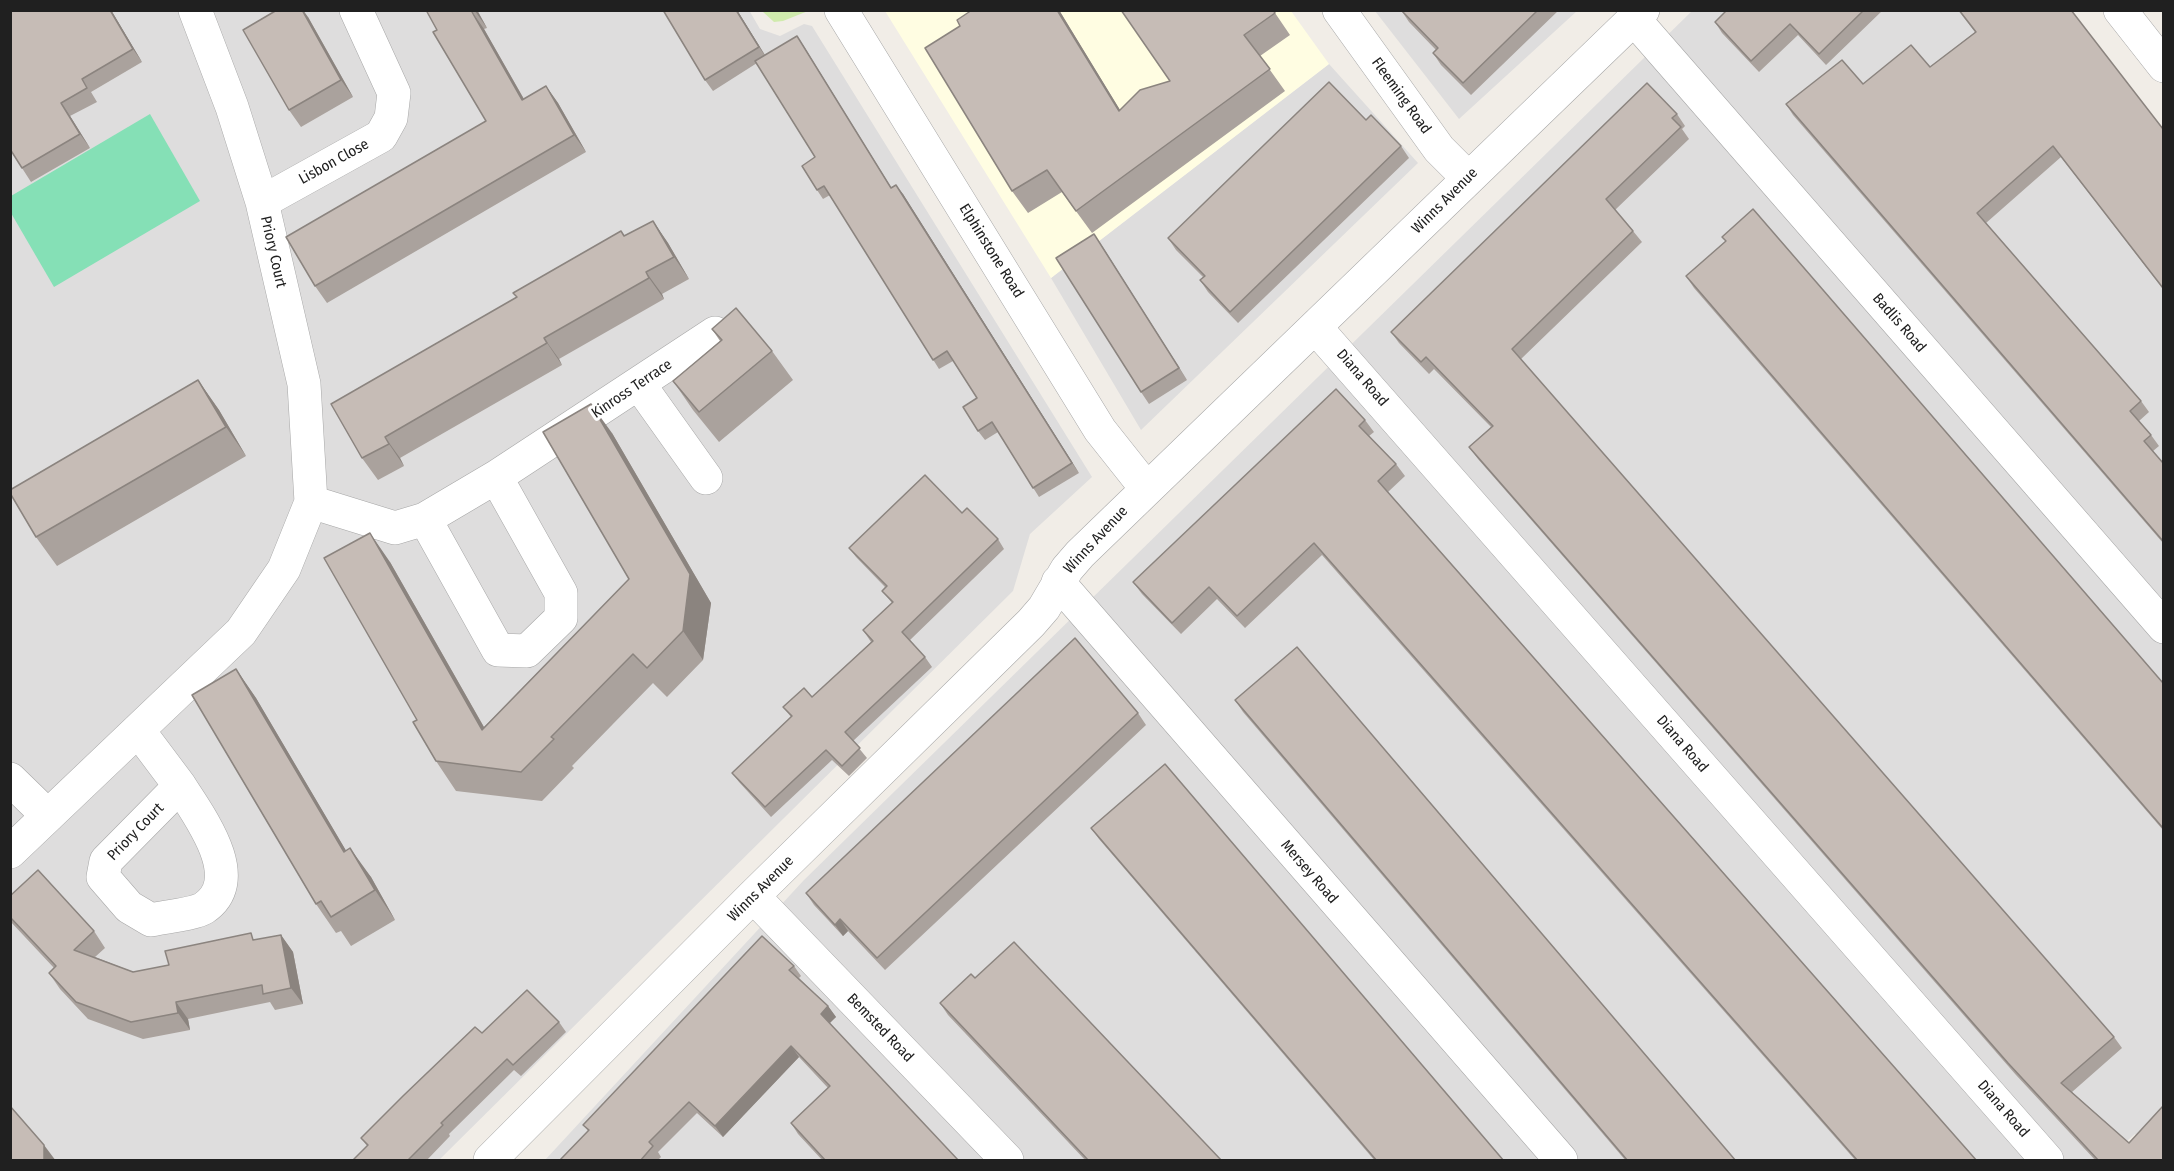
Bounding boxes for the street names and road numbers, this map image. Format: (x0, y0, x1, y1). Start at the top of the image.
street label: Fleeming Road (1367, 54, 1435, 138)
street label: Lisbon Close (296, 135, 372, 189)
street label: Winns Avenue (1408, 164, 1482, 238)
street label: Elphinstone Road (955, 201, 1027, 301)
street label: Priory Court (256, 214, 290, 290)
street label: Badlis Road (1868, 290, 1930, 356)
street label: Diana Road (1332, 346, 1392, 410)
street label: Kinross Terrace (588, 356, 676, 422)
street label: Winns Avenue (1060, 502, 1132, 578)
street label: Diana Road (1652, 712, 1712, 776)
street label: Priory Court (104, 799, 168, 865)
street label: Mersey Road (1277, 837, 1341, 907)
street label: Winns Avenue (724, 852, 798, 926)
street label: Bemsted Road (843, 990, 917, 1066)
street label: Diana Road (1973, 1077, 2033, 1141)

